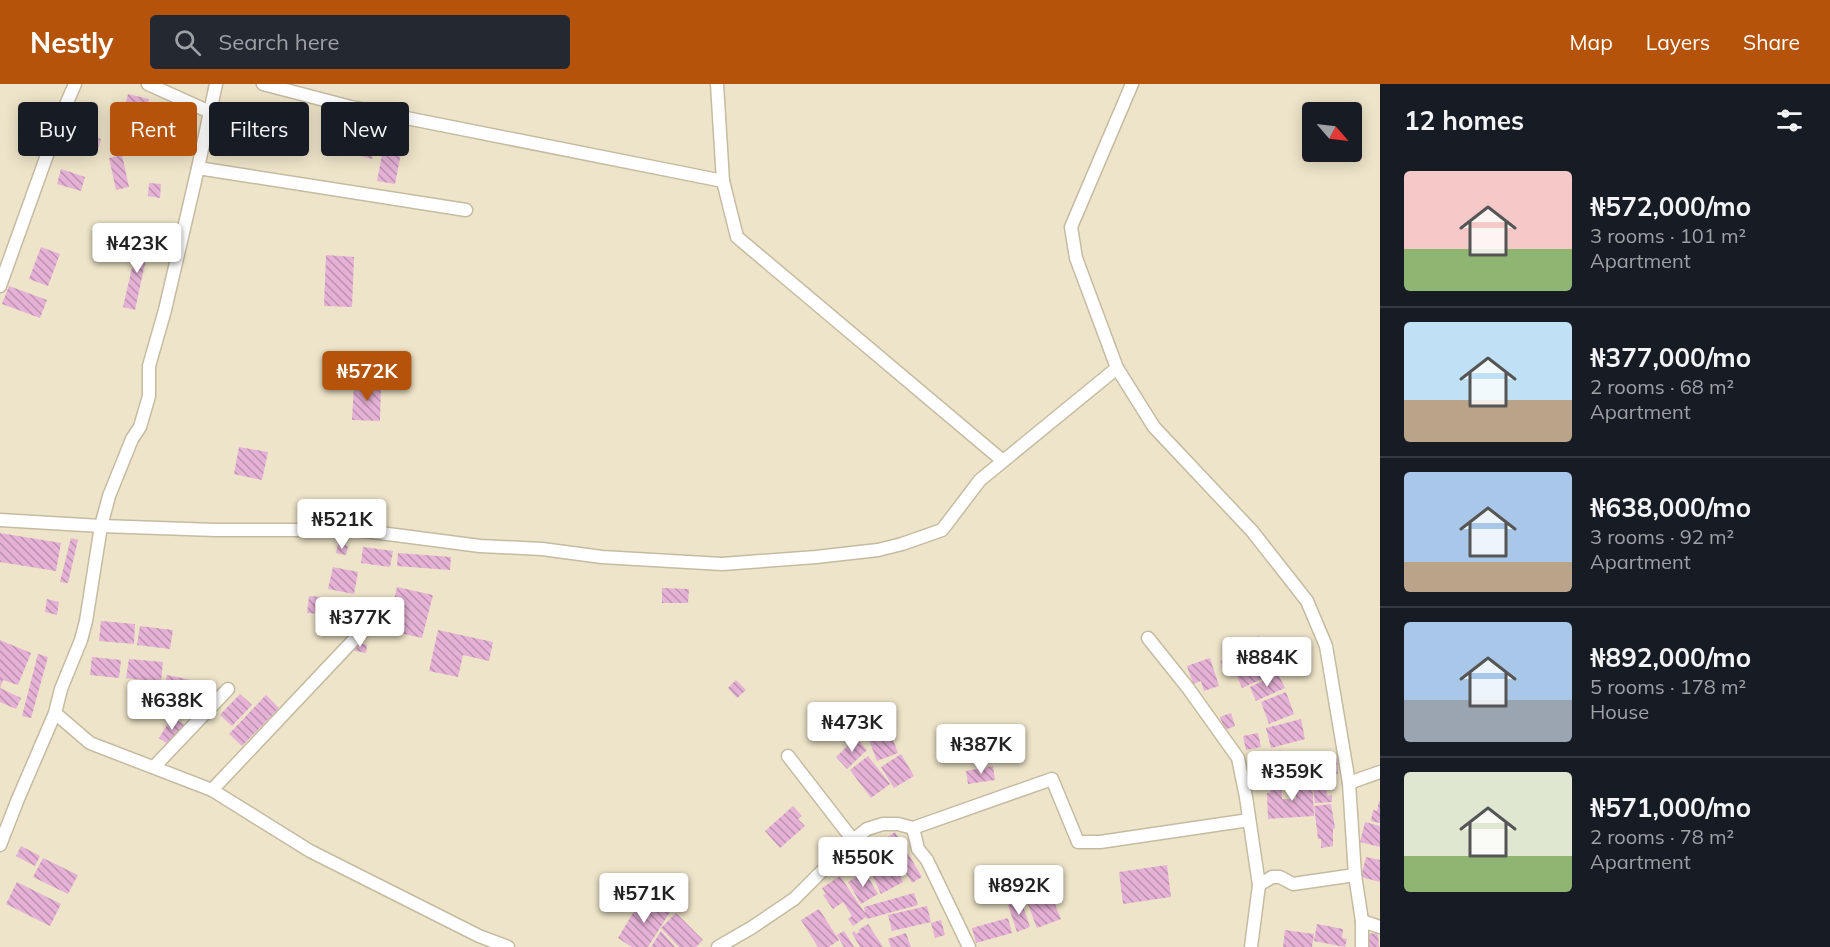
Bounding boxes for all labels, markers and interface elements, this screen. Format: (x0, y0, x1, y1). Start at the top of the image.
search box (150, 15, 570, 69)
text: Nestly (30, 25, 114, 60)
icon: search (171, 26, 204, 59)
text: Search here (219, 28, 339, 56)
text: Map (1570, 29, 1613, 55)
text: Layers (1646, 29, 1710, 55)
text: Share (1743, 29, 1800, 55)
chip: Buy (18, 102, 98, 156)
chip: Rent (110, 102, 197, 156)
chip: Filters (209, 102, 309, 156)
chip: New (321, 102, 409, 156)
north arrow (1302, 102, 1362, 162)
map controls (1302, 102, 1362, 162)
text: 12 homes (1404, 104, 1524, 137)
icon: filters (1773, 104, 1806, 137)
text: ₦572,000/mo (1590, 190, 1751, 223)
icon: home (1452, 195, 1524, 267)
pin: ₦423K (95, 223, 179, 274)
text: 3 rooms · 101 m² (1590, 223, 1746, 248)
text: ₦423K (106, 230, 168, 255)
text: Apartment (1590, 248, 1691, 273)
text: ₦377,000/mo (1590, 341, 1751, 374)
icon: home (1452, 346, 1524, 418)
pin: ₦572K (325, 351, 409, 402)
text: ₦572K (336, 358, 398, 383)
text: 2 rooms · 68 m² (1590, 374, 1734, 399)
text: Apartment (1590, 399, 1691, 424)
text: ₦638,000/mo (1590, 491, 1751, 524)
icon: home (1452, 496, 1524, 568)
pin: ₦521K (300, 499, 384, 550)
text: ₦521K (311, 506, 373, 531)
text: 3 rooms · 92 m² (1590, 524, 1734, 549)
text: Apartment (1590, 549, 1691, 574)
pin: ₦377K (318, 597, 402, 648)
text: ₦377K (329, 604, 391, 629)
pin: ₦884K (1225, 637, 1309, 688)
text: ₦892,000/mo (1590, 641, 1751, 674)
text: ₦884K (1236, 644, 1298, 669)
icon: home (1452, 646, 1524, 718)
text: 5 rooms · 178 m² (1590, 674, 1746, 699)
pin: ₦638K (130, 680, 214, 731)
text: ₦638K (141, 687, 203, 712)
text: House (1590, 699, 1649, 724)
pin: ₦473K (810, 702, 894, 753)
text: ₦473K (821, 709, 883, 734)
pin: ₦387K (939, 724, 1023, 775)
text: ₦387K (950, 731, 1012, 756)
pin: ₦359K (1250, 751, 1334, 802)
text: ₦359K (1261, 758, 1323, 783)
text: ₦571,000/mo (1590, 791, 1751, 824)
icon: home (1452, 796, 1524, 868)
text: 2 rooms · 78 m² (1590, 824, 1734, 849)
pin: ₦550K (821, 837, 905, 888)
text: ₦550K (832, 844, 894, 869)
text: Apartment (1590, 849, 1691, 874)
pin: ₦892K (977, 865, 1061, 916)
text: ₦892K (988, 872, 1050, 897)
pin: ₦571K (602, 873, 686, 924)
text: ₦571K (613, 880, 675, 905)

